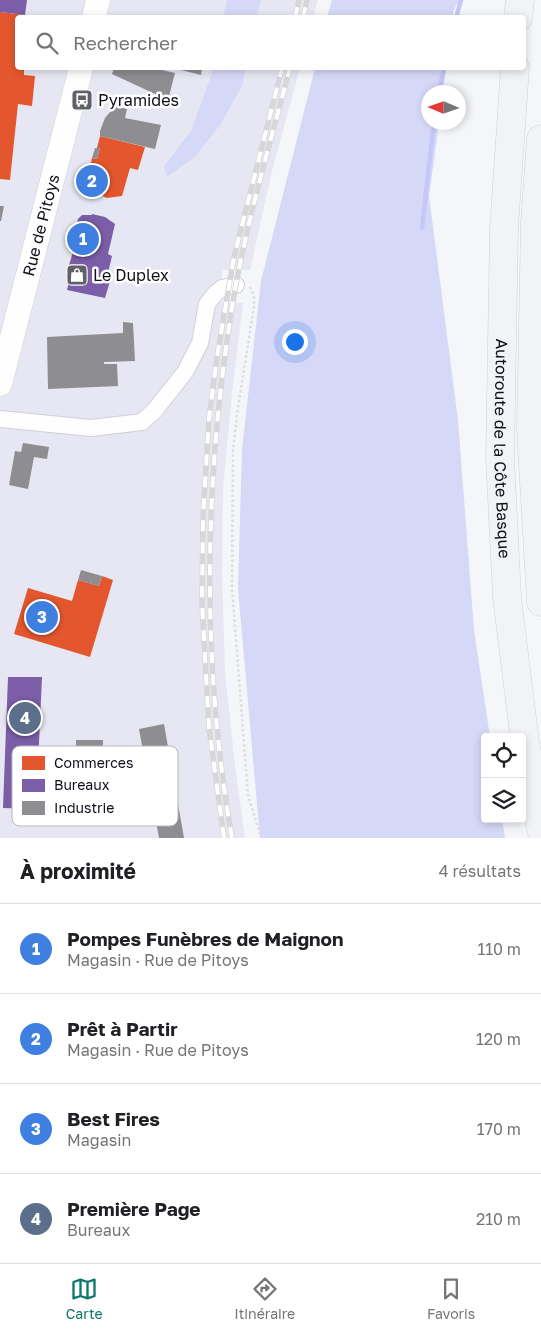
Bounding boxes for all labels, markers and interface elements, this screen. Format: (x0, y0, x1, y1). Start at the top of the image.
search box (15, 15, 526, 70)
icon: search (33, 29, 61, 57)
text: Rechercher (73, 31, 178, 54)
north arrow (421, 85, 466, 130)
bus stop icon: Pyramides (70, 88, 94, 112)
place label: Pyramides (98, 90, 179, 110)
pin: 2 (76, 162, 108, 200)
street label: Rue de Pitoys (18, 172, 63, 278)
pin: 1 (67, 220, 99, 258)
shop icon: Le Duplex (65, 263, 89, 287)
place label: Le Duplex (93, 265, 169, 285)
your location (282, 329, 308, 355)
street label: Autoroute de la Côte Basque (490, 339, 515, 559)
pin: 3 (26, 598, 58, 636)
pin: 4 (9, 699, 41, 737)
map controls (481, 733, 526, 823)
button: locate (481, 733, 526, 778)
legend (12, 746, 178, 826)
text: Commerces (54, 754, 133, 771)
text: Bureaux (54, 776, 110, 793)
button: layers (481, 778, 526, 823)
text: Industrie (54, 799, 114, 816)
text: À proximité (20, 858, 136, 884)
text: 4 résultats (439, 861, 521, 881)
text: Pompes Funèbres de Maignon (67, 927, 343, 950)
text: 1 (32, 939, 40, 959)
text: 110 m (477, 939, 521, 959)
text: Magasin · Rue de Pitoys (67, 950, 249, 970)
text: Prêt à Partir (67, 1017, 178, 1040)
text: 2 (31, 1029, 41, 1049)
text: 120 m (476, 1029, 521, 1049)
text: Magasin · Rue de Pitoys (67, 1040, 249, 1060)
text: Best Fires (67, 1107, 160, 1130)
text: 3 (31, 1119, 41, 1139)
text: 170 m (477, 1119, 521, 1139)
text: Magasin (67, 1130, 131, 1150)
text: Première Page (67, 1197, 201, 1220)
text: 4 (31, 1209, 41, 1229)
text: 210 m (476, 1209, 521, 1229)
text: Bureaux (67, 1220, 130, 1240)
tab: Carte (66, 1275, 103, 1322)
tab: Itinéraire (234, 1275, 295, 1322)
tab: Favoris (427, 1275, 475, 1322)

